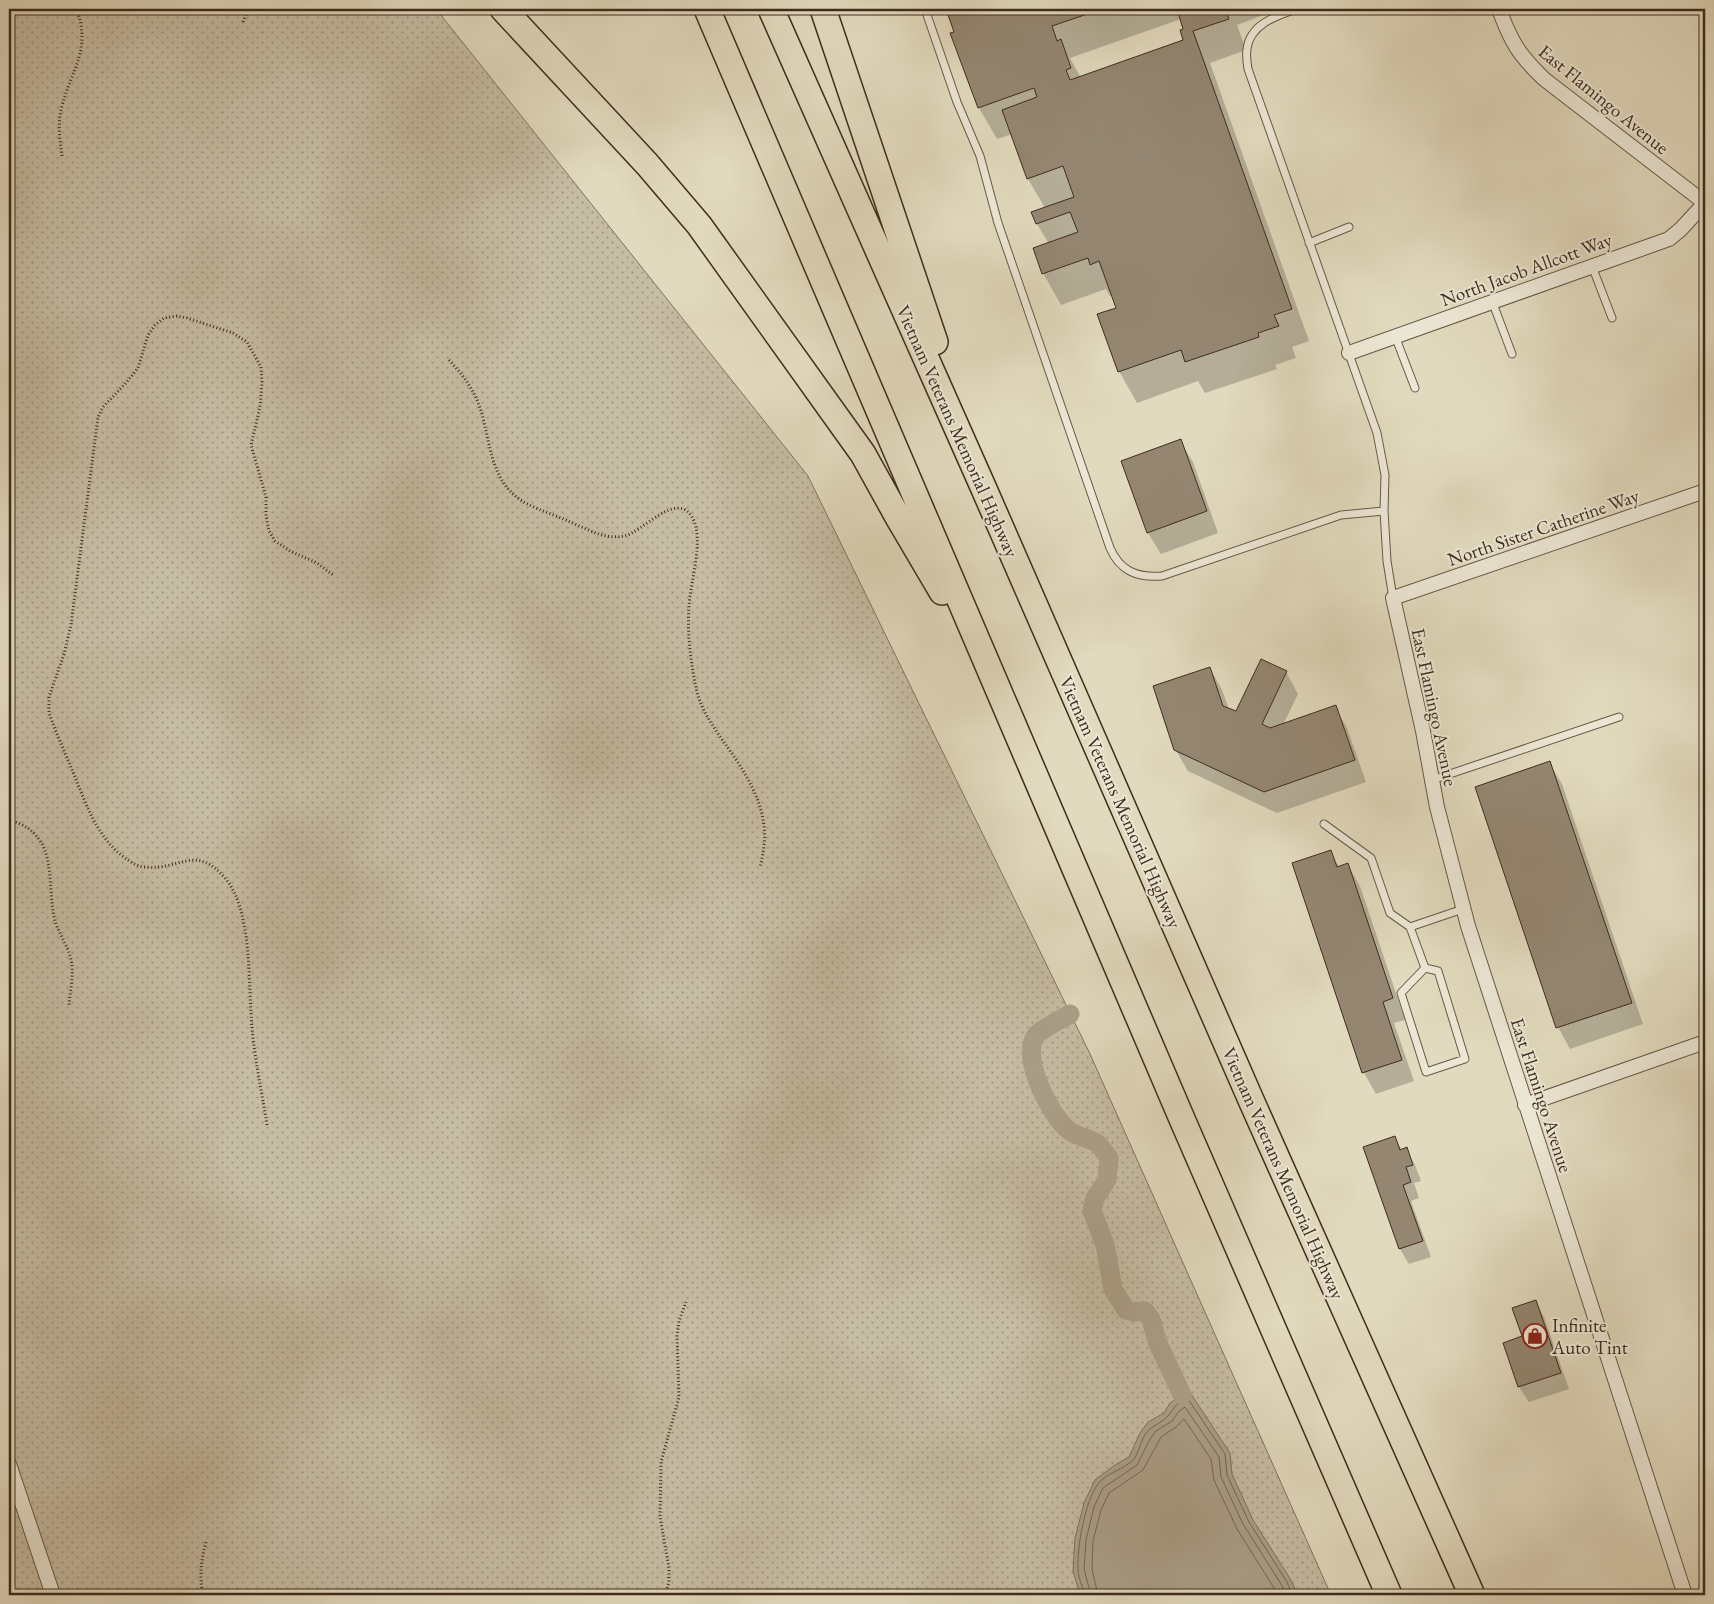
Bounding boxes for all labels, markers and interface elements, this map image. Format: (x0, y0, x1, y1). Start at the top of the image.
street label: East Flamingo Avenue (1533, 39, 1674, 160)
street label: North Jacob Allcott Way (1437, 227, 1616, 312)
street label: Vietnam Veterans Memorial Highway (890, 301, 1025, 562)
street label: North Sister Catherine Way (1444, 483, 1643, 572)
street label: East Flamingo Avenue (1406, 626, 1463, 788)
street label: Vietnam Veterans Memorial Highway (1053, 672, 1188, 933)
street label: East Flamingo Avenue (1505, 1015, 1578, 1176)
street label: Vietnam Veterans Memorial Highway (1216, 1043, 1351, 1304)
place label: Infinite Auto Tint (1551, 1313, 1628, 1360)
shop icon: Infinite Auto Tint (1522, 1323, 1548, 1349)

